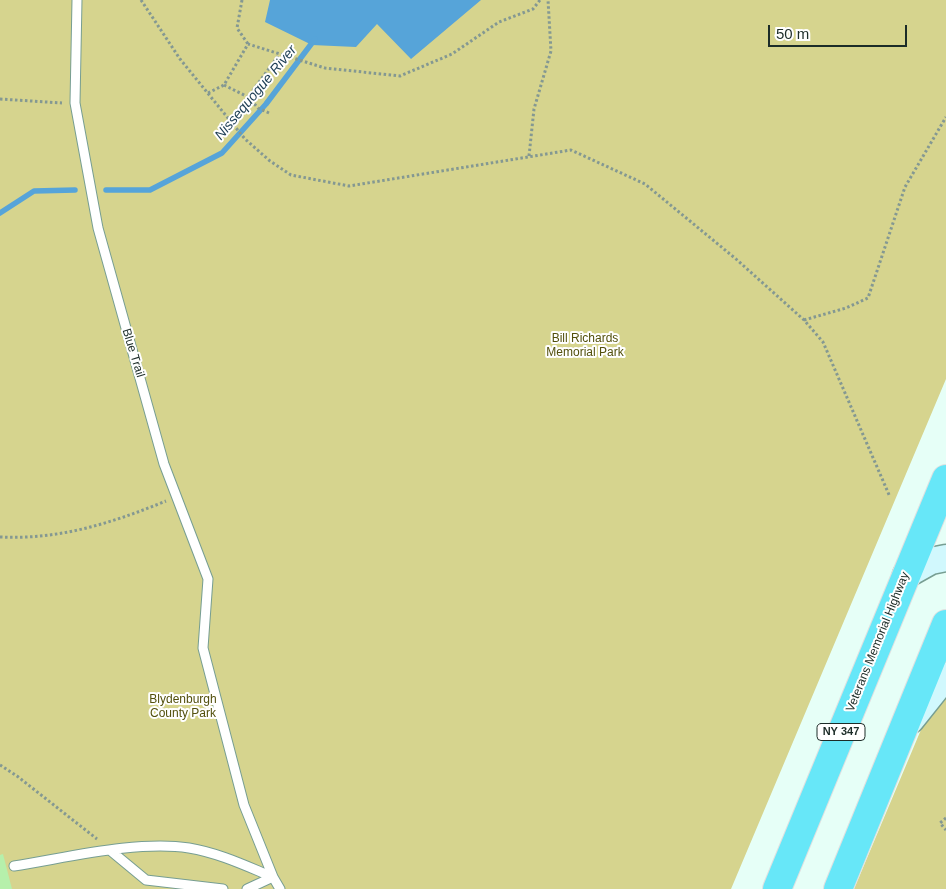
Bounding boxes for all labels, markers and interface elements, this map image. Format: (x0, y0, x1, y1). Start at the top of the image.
scale bar (771, 15, 910, 47)
text: 50 m (776, 25, 809, 42)
water label: Nissequogue River (212, 42, 300, 144)
street label: Blue Trail (119, 327, 147, 379)
park label: Bill Richards Memorial Park (546, 332, 624, 360)
street label: Veterans Memorial Highway (843, 570, 913, 714)
park label: Blydenburgh County Park (149, 693, 217, 721)
road number: NY 347 (817, 724, 865, 740)

